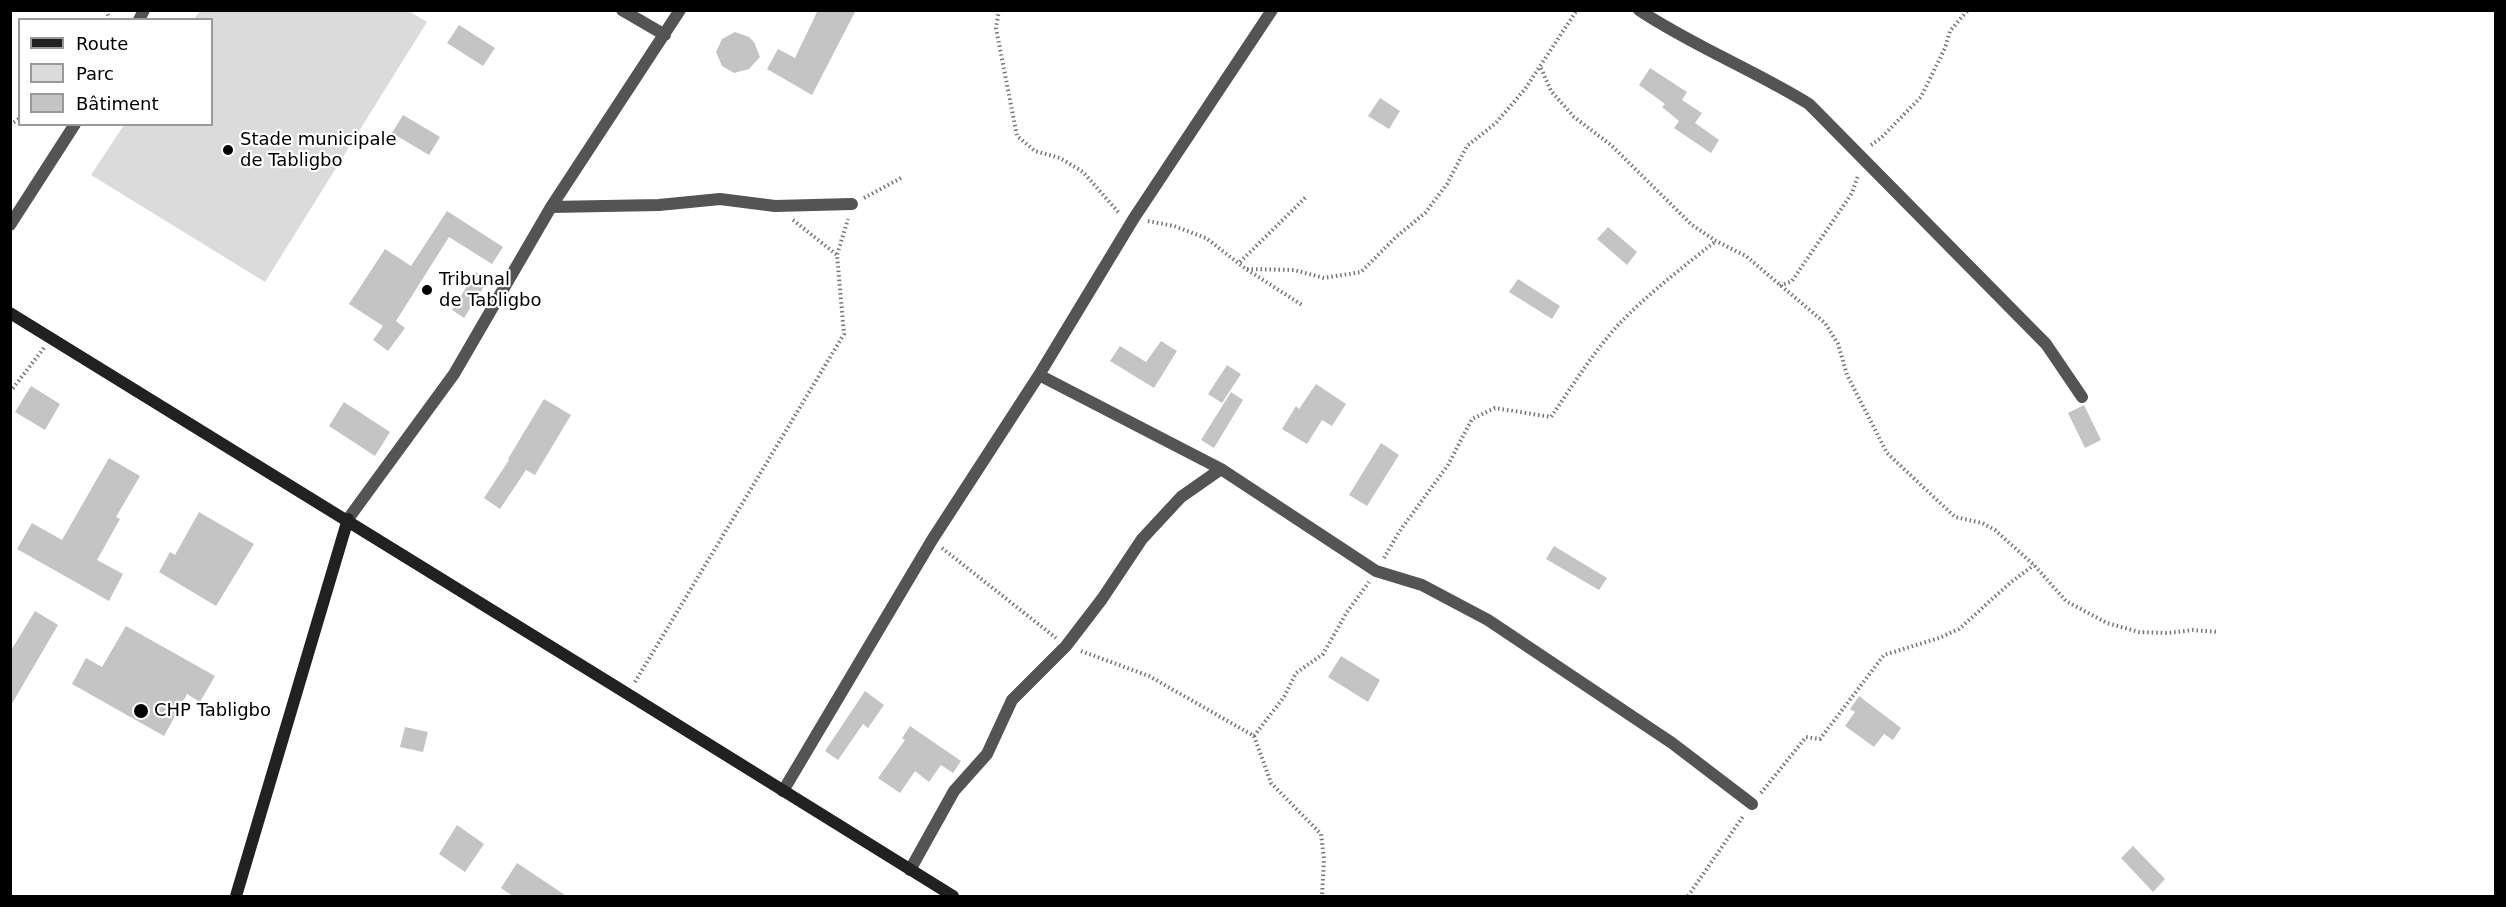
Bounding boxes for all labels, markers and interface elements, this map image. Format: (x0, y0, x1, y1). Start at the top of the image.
legend (18, 18, 213, 126)
text: Route (76, 33, 128, 54)
text: Parc (76, 63, 114, 84)
text: Bâtiment (76, 93, 159, 114)
place label: Stade municipale de Tabligbo (240, 129, 397, 172)
marker: Stade municipale de Tabligbo (221, 143, 235, 157)
place label: Tribunal de Tabligbo (439, 269, 542, 312)
marker: Tribunal de Tabligbo (420, 283, 434, 297)
place label: CHP Tabligbo (154, 700, 271, 722)
marker: CHP Tabligbo (132, 702, 150, 720)

